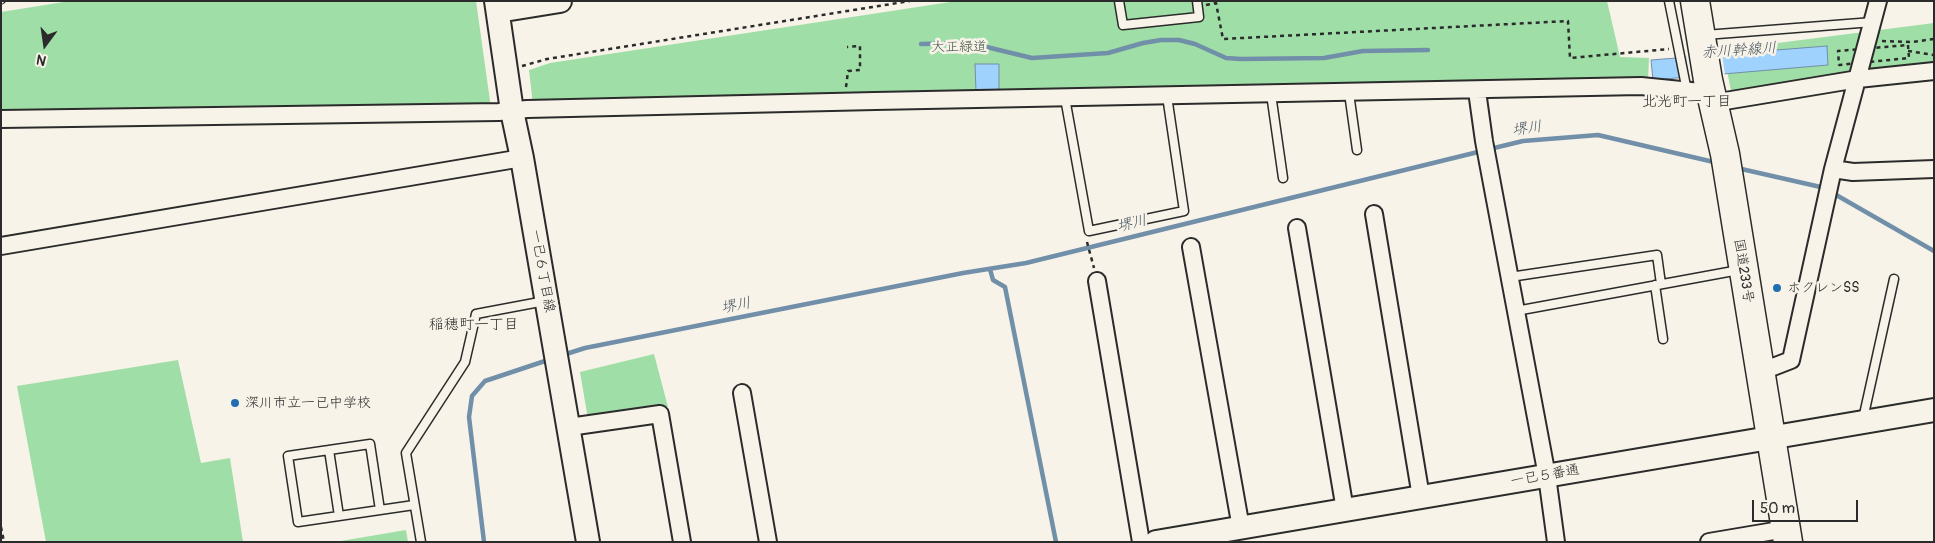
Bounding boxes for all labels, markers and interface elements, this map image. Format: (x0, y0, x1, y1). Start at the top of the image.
north arrow (20, 20, 70, 70)
park label: 大正緑道 (931, 39, 987, 55)
water label: 赤川幹線川 (1701, 39, 1777, 63)
text: N (35, 51, 48, 69)
district label: 北光町一丁目 (1642, 93, 1732, 111)
water label: 堺川 (1511, 118, 1543, 140)
water label: 堺川 (1115, 212, 1149, 236)
street label: 一已６丁目線 (526, 228, 558, 314)
street label: 国道233号 (1730, 238, 1756, 304)
place label: ホクレンSS (1787, 280, 1859, 296)
marker: ホクレンSS (1771, 282, 1783, 294)
water label: 堺川 (720, 294, 752, 318)
district label: 稲穂町一丁目 (429, 316, 519, 334)
place label: 深川市立一已中学校 (245, 395, 371, 411)
marker: 深川市立一已中学校 (229, 397, 241, 409)
street label: 一已５番通 (1509, 462, 1581, 490)
scale bar (1755, 490, 1861, 522)
text: 50 m (1760, 499, 1795, 518)

